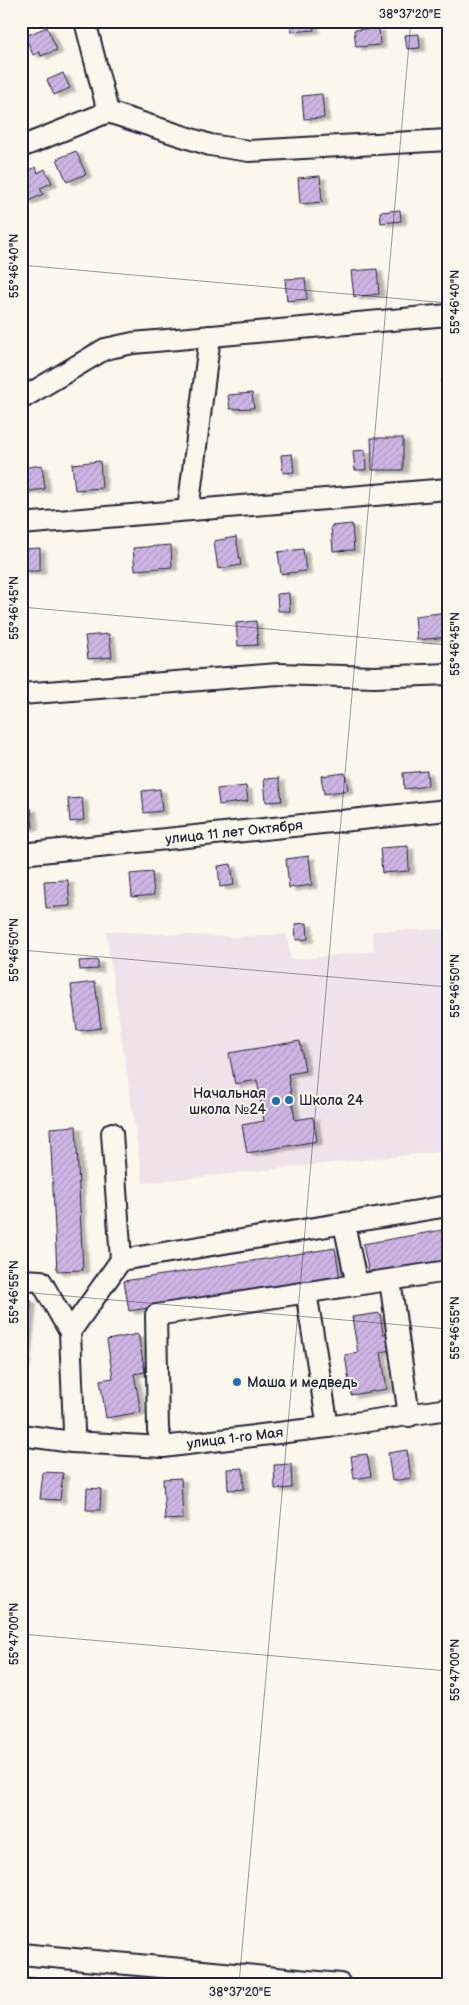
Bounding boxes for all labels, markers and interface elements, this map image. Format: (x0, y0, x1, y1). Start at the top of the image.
text: 38°37'20"E (379, 7, 441, 22)
text: 55°46'40"N (7, 234, 22, 298)
text: 55°46'40"N (448, 270, 463, 334)
text: 55°46'45"N (7, 576, 22, 640)
text: 55°46'45"N (448, 612, 463, 676)
street label: улица 11 лет Октября (164, 816, 304, 848)
text: 55°46'50"N (7, 918, 22, 982)
text: 55°46'50"N (448, 954, 463, 1018)
place label: Начальная школа №24 (189, 1085, 266, 1118)
place label: Школа 24 (299, 1092, 364, 1109)
marker: Школа 24 (283, 1094, 295, 1106)
marker: Начальная школа №24 (270, 1095, 282, 1107)
text: 55°46'55"N (7, 1260, 22, 1324)
text: 55°46'55"N (448, 1296, 463, 1360)
place label: Маша и медведь (247, 1374, 358, 1391)
marker: Маша и медведь (231, 1376, 243, 1388)
street label: улица 1-го Мая (186, 1424, 284, 1452)
text: 55°47'00"N (7, 1603, 22, 1665)
text: 55°47'00"N (448, 1639, 463, 1701)
text: 38°37'20"E (209, 1985, 271, 2000)

